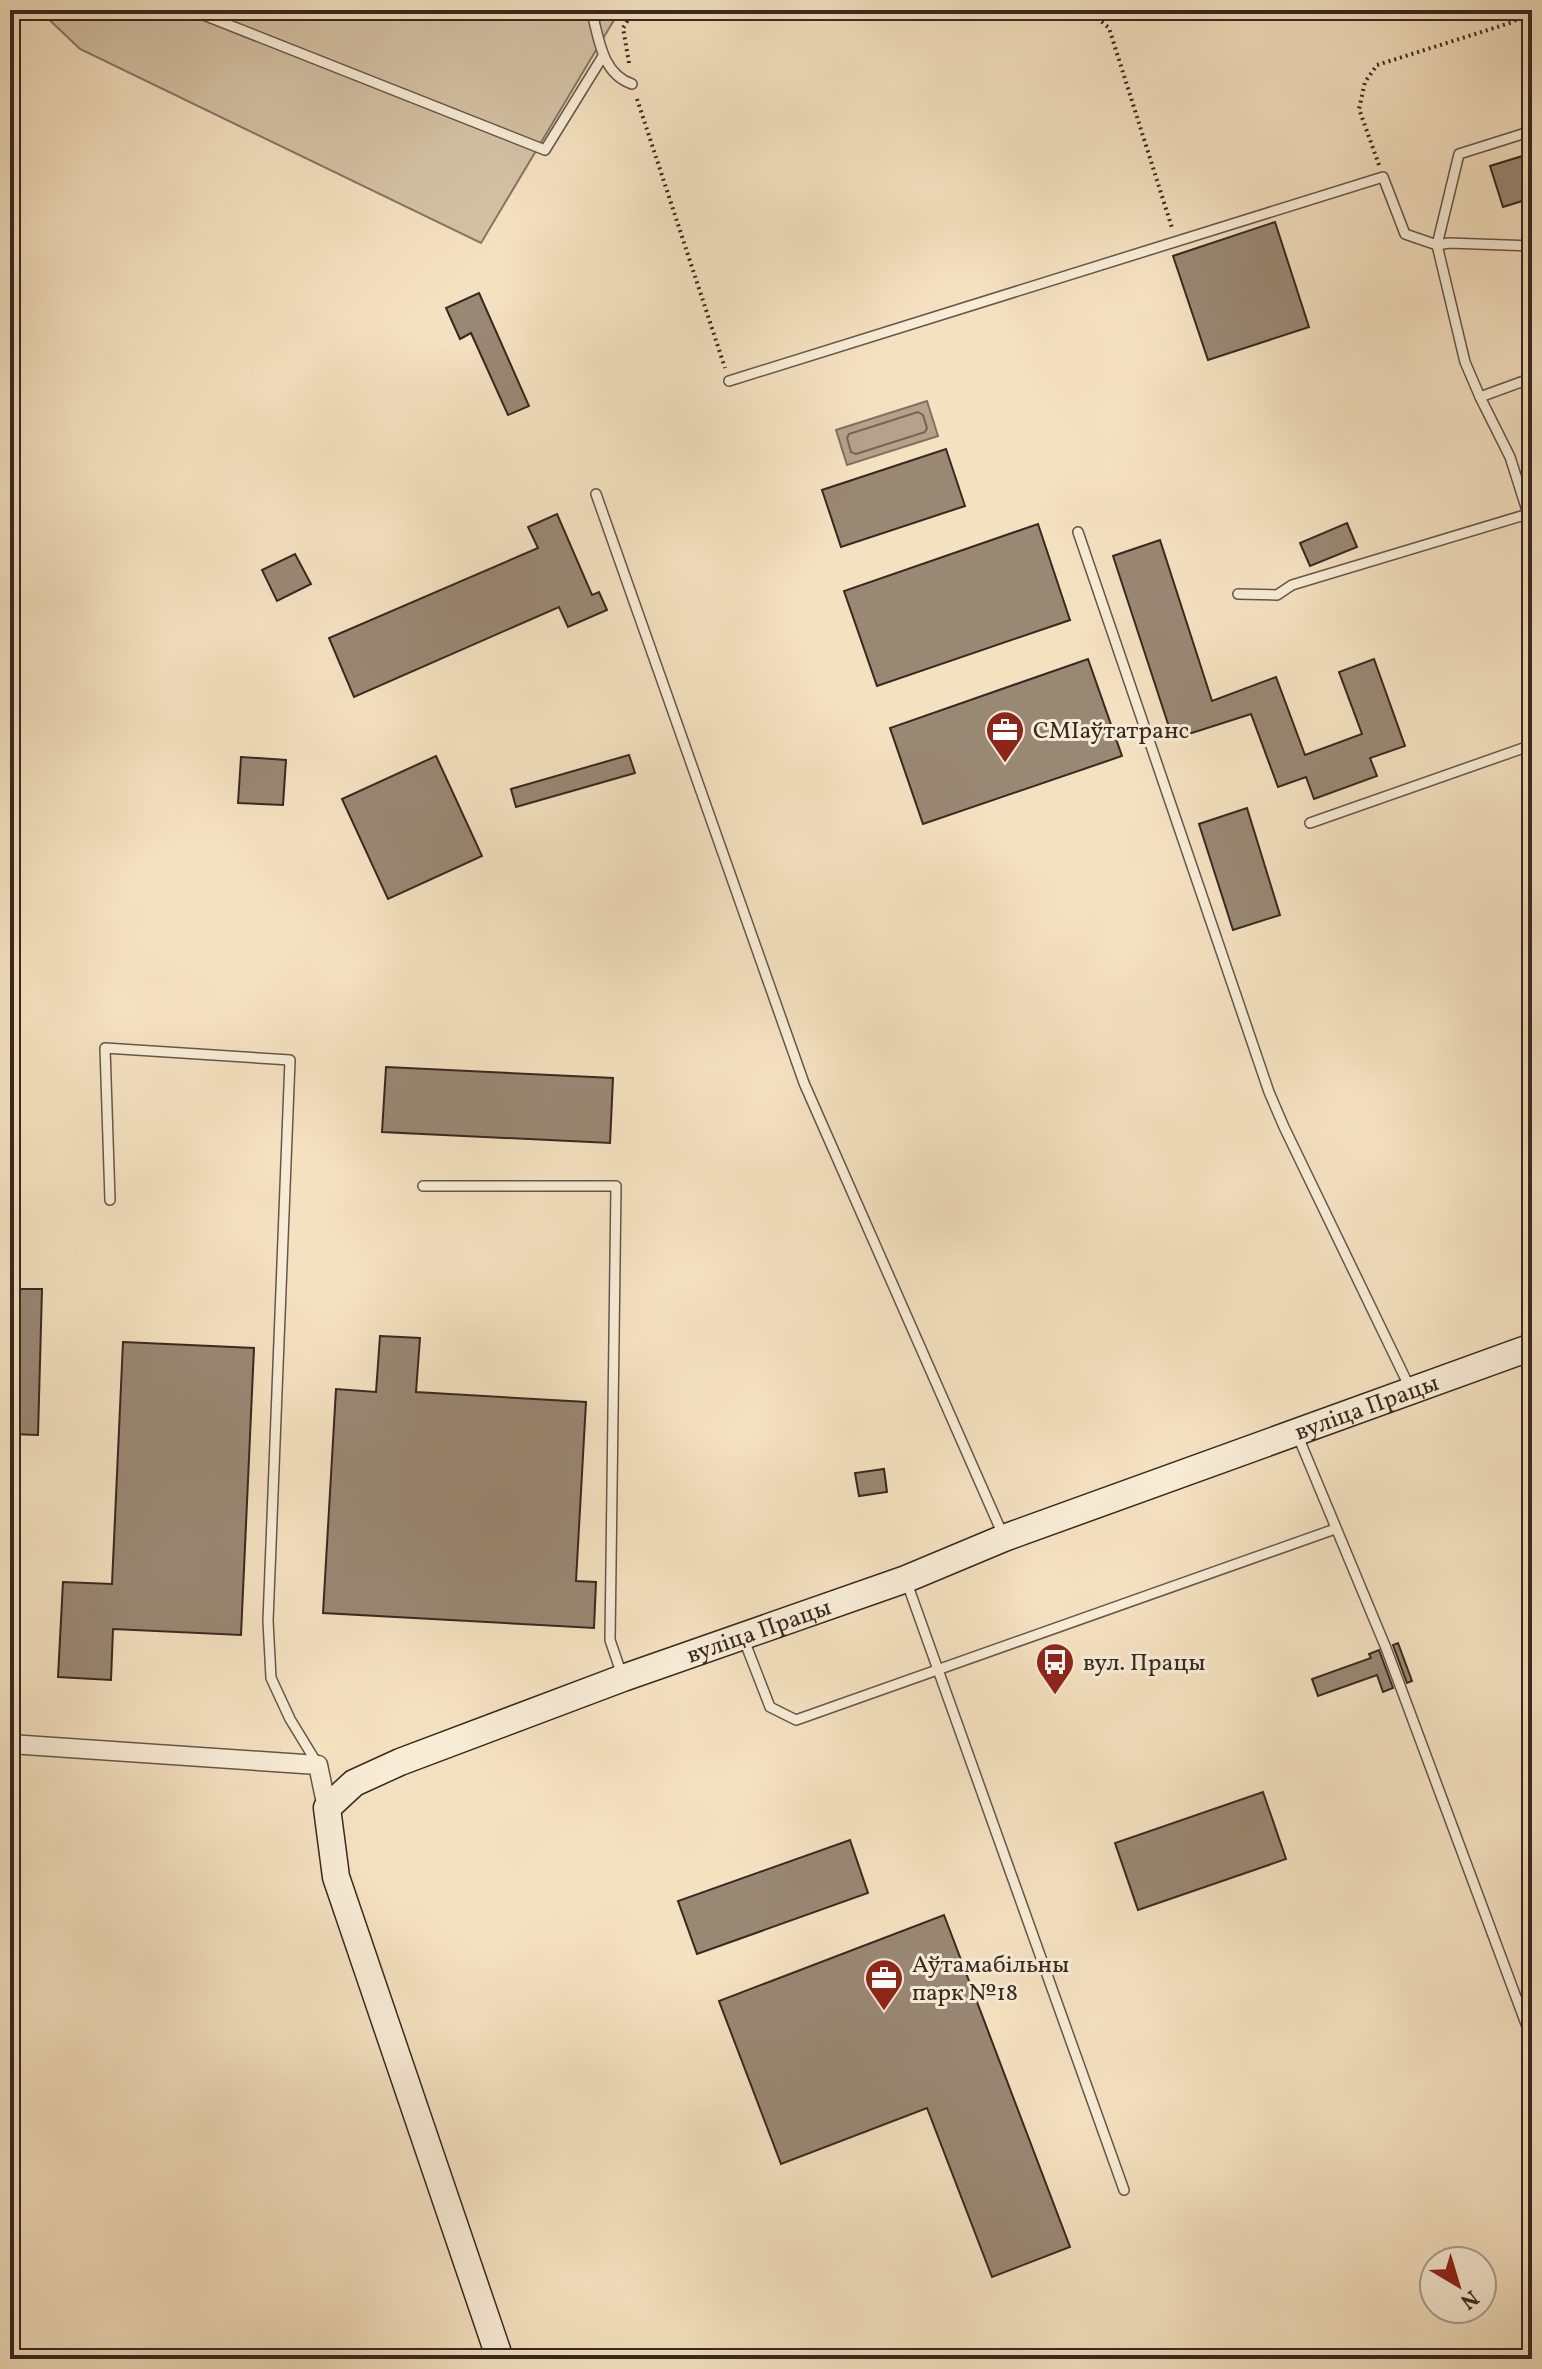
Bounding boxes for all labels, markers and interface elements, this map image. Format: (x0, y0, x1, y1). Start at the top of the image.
office icon: СМІаўтатранс (984, 709, 1026, 764)
place label: СМІаўтатранс (1033, 715, 1189, 749)
street label: вуліца Працы (1291, 1367, 1444, 1450)
street label: вуліца Працы (682, 1591, 836, 1673)
bus stop icon: вул. Працы (1034, 1641, 1076, 1696)
place label: вул. Працы (1083, 1647, 1205, 1681)
place label: Аўтамабільны парк №18 (912, 1949, 1069, 2011)
office icon: Аўтамабільны парк №18 (863, 1957, 905, 2012)
north arrow (1418, 2245, 1498, 2325)
text: N (1453, 2282, 1485, 2316)

